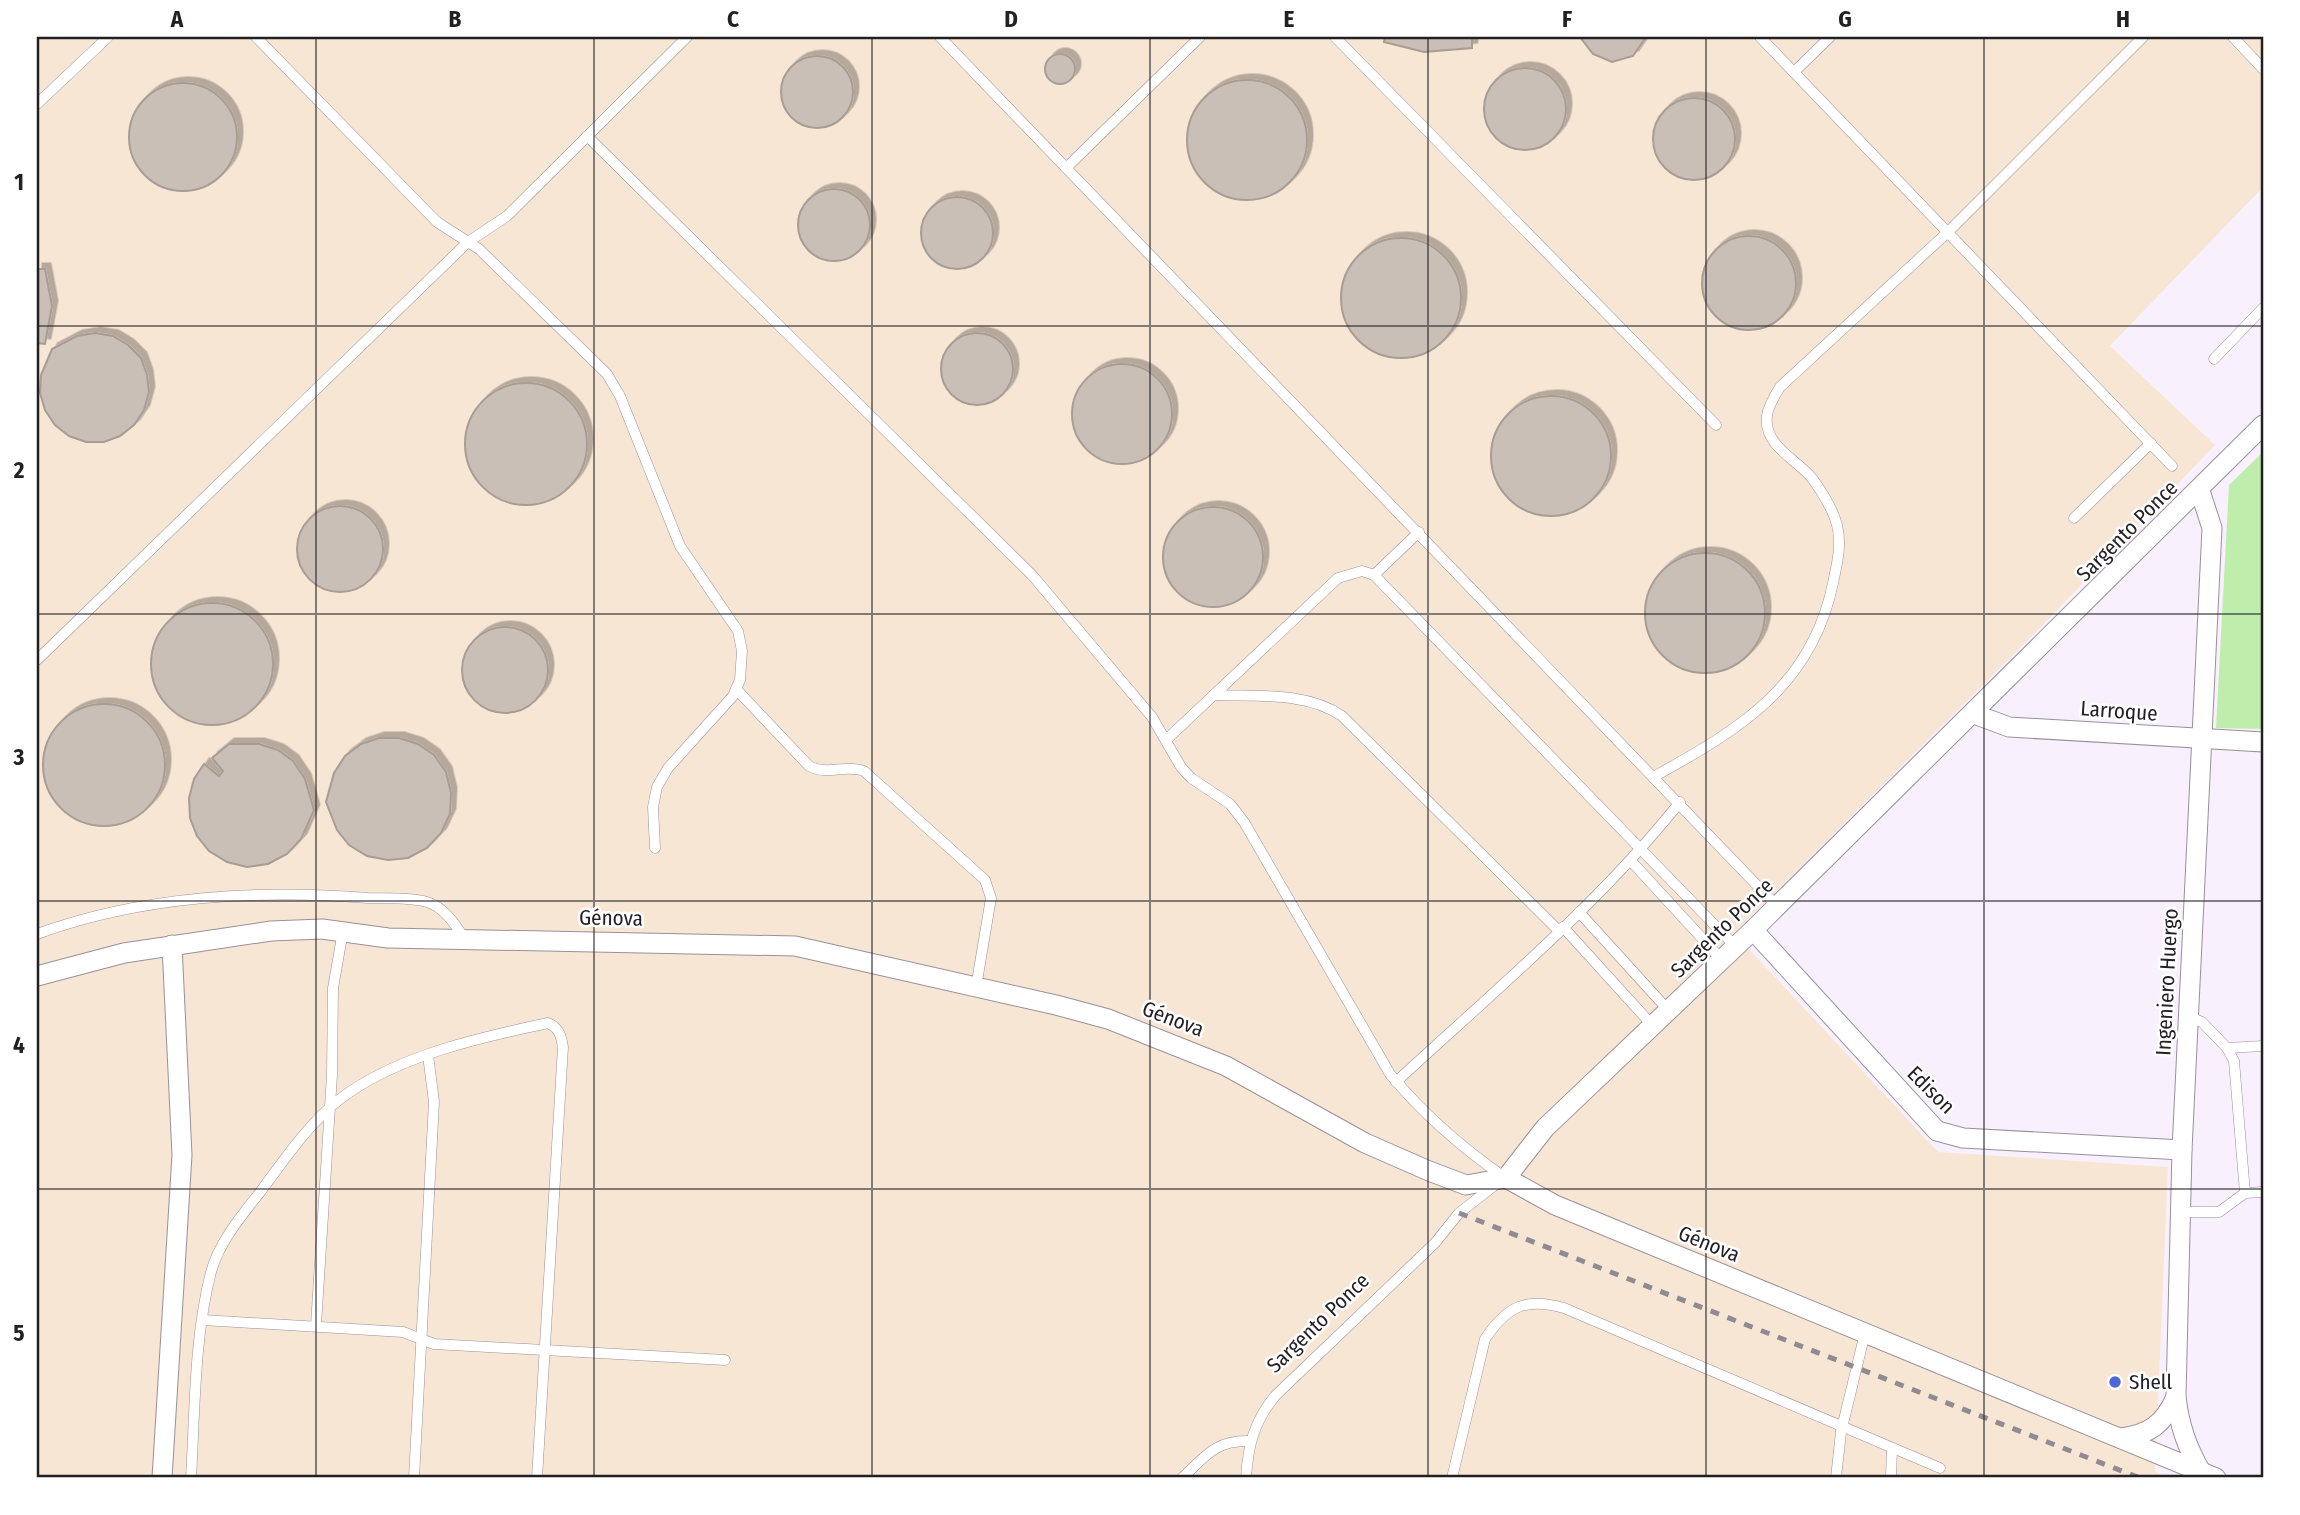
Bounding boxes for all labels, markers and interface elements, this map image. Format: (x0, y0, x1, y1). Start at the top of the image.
text: A (170, 5, 184, 33)
text: B (449, 5, 462, 33)
text: C (727, 5, 739, 33)
text: D (1004, 5, 1018, 33)
text: E (1284, 5, 1295, 33)
text: F (1562, 5, 1572, 33)
text: G (1838, 5, 1852, 33)
text: H (2116, 5, 2130, 33)
text: 1 (14, 168, 24, 196)
text: 2 (13, 456, 25, 484)
street label: Sargento Ponce (2071, 475, 2183, 587)
street label: Larroque (2080, 695, 2158, 727)
text: 3 (13, 743, 25, 771)
street label: Sargento Ponce (1665, 873, 1779, 983)
street label: Génova (579, 904, 643, 932)
street label: Ingeniero Huergo (2150, 908, 2184, 1056)
street label: Génova (1139, 995, 1207, 1043)
text: 4 (13, 1031, 25, 1059)
street label: Edison (1902, 1061, 1960, 1119)
street label: Génova (1675, 1220, 1743, 1268)
street label: Sargento Ponce (1261, 1268, 1375, 1378)
text: 5 (13, 1319, 25, 1347)
place label: Shell (2129, 1369, 2172, 1395)
marker: Shell (2107, 1374, 2123, 1390)

